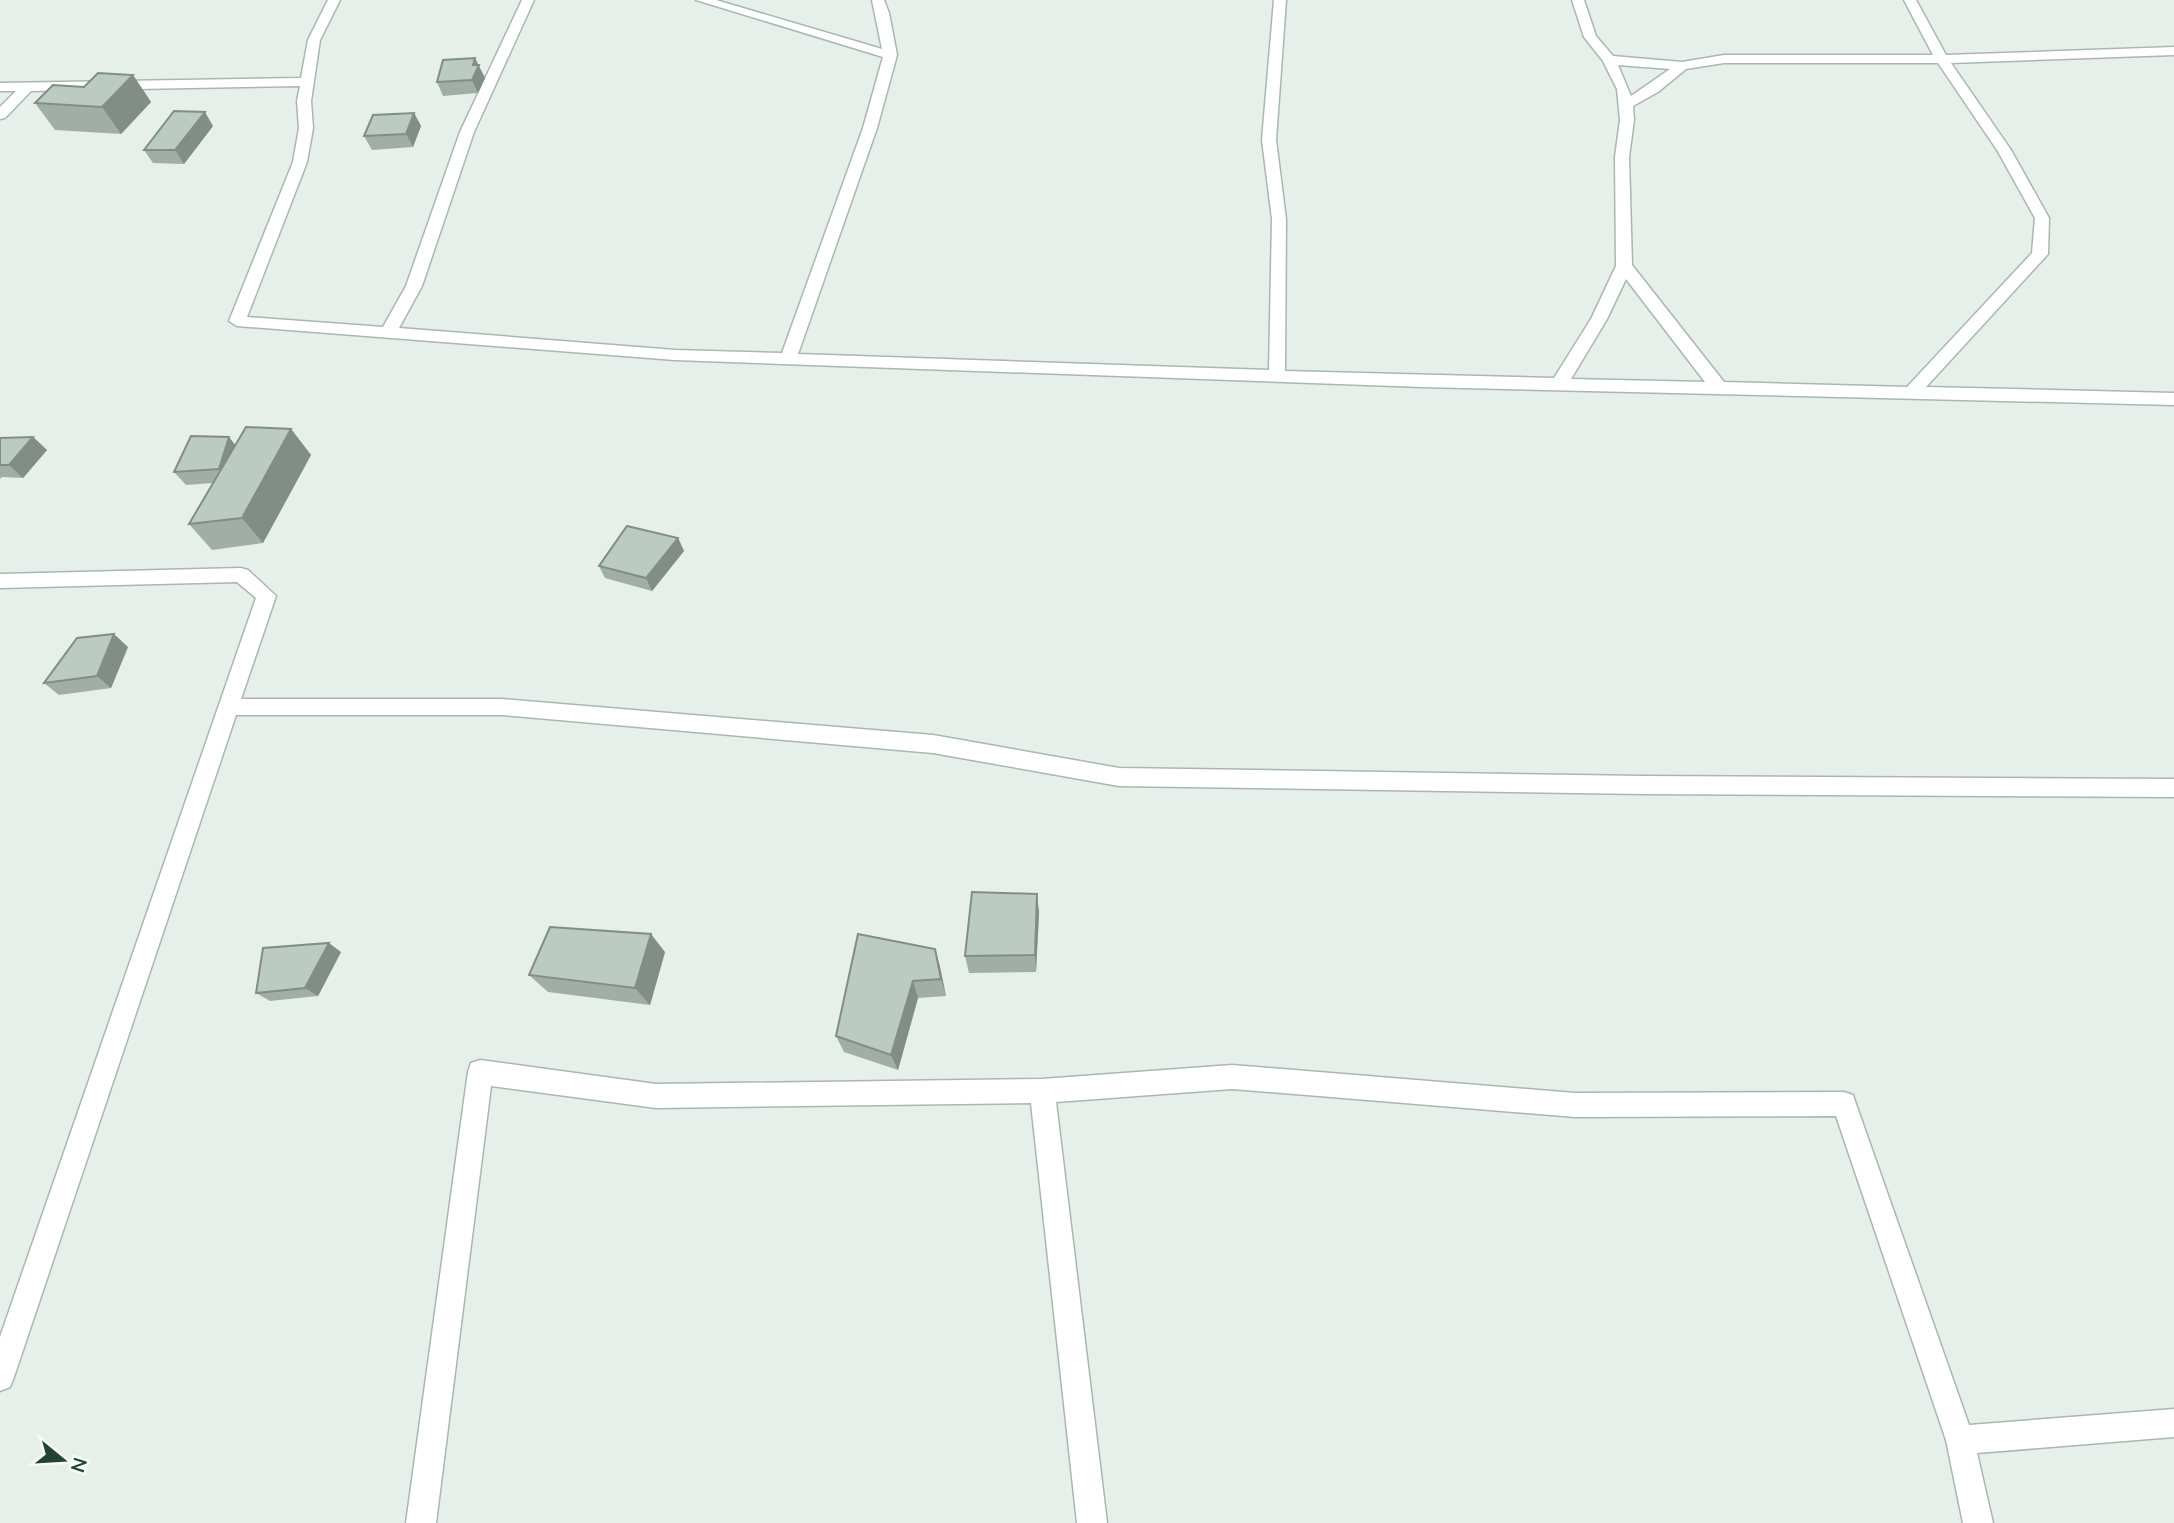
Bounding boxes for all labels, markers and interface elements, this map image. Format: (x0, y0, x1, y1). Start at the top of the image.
north arrow (28, 1425, 98, 1495)
text: N (64, 1454, 93, 1476)

